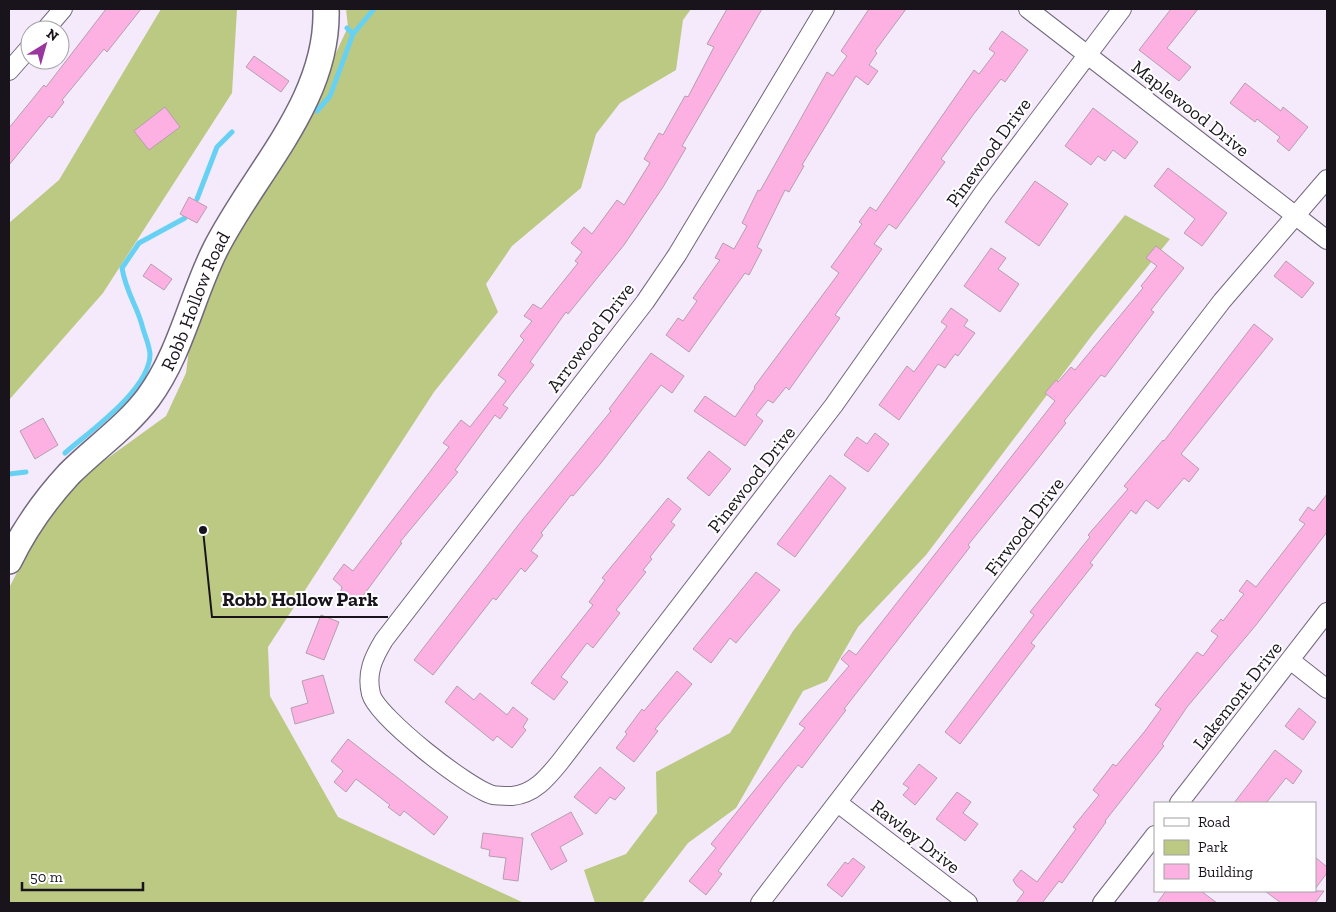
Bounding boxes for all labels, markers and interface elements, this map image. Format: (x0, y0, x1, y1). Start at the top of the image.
north arrow (20, 20, 70, 70)
text: N (43, 25, 62, 45)
street label: Maplewood Drive (1127, 55, 1254, 162)
street label: Pinewood Drive (941, 93, 1036, 211)
street label: Robb Hollow Road (156, 227, 235, 374)
street label: Arrowood Drive (542, 278, 639, 397)
street label: Pinewood Drive (703, 421, 800, 537)
street label: Firwood Drive (980, 473, 1069, 580)
callout: Robb Hollow Park (212, 582, 388, 617)
text: Robb Hollow Park (222, 587, 378, 611)
street label: Lakemont Drive (1188, 637, 1287, 754)
street label: Rawley Drive (867, 794, 965, 878)
legend (1154, 802, 1316, 892)
text: Road (1198, 813, 1231, 831)
text: Park (1198, 838, 1228, 856)
scale bar (22, 860, 144, 892)
text: Building (1198, 863, 1253, 881)
text: 50 m (30, 868, 63, 886)

